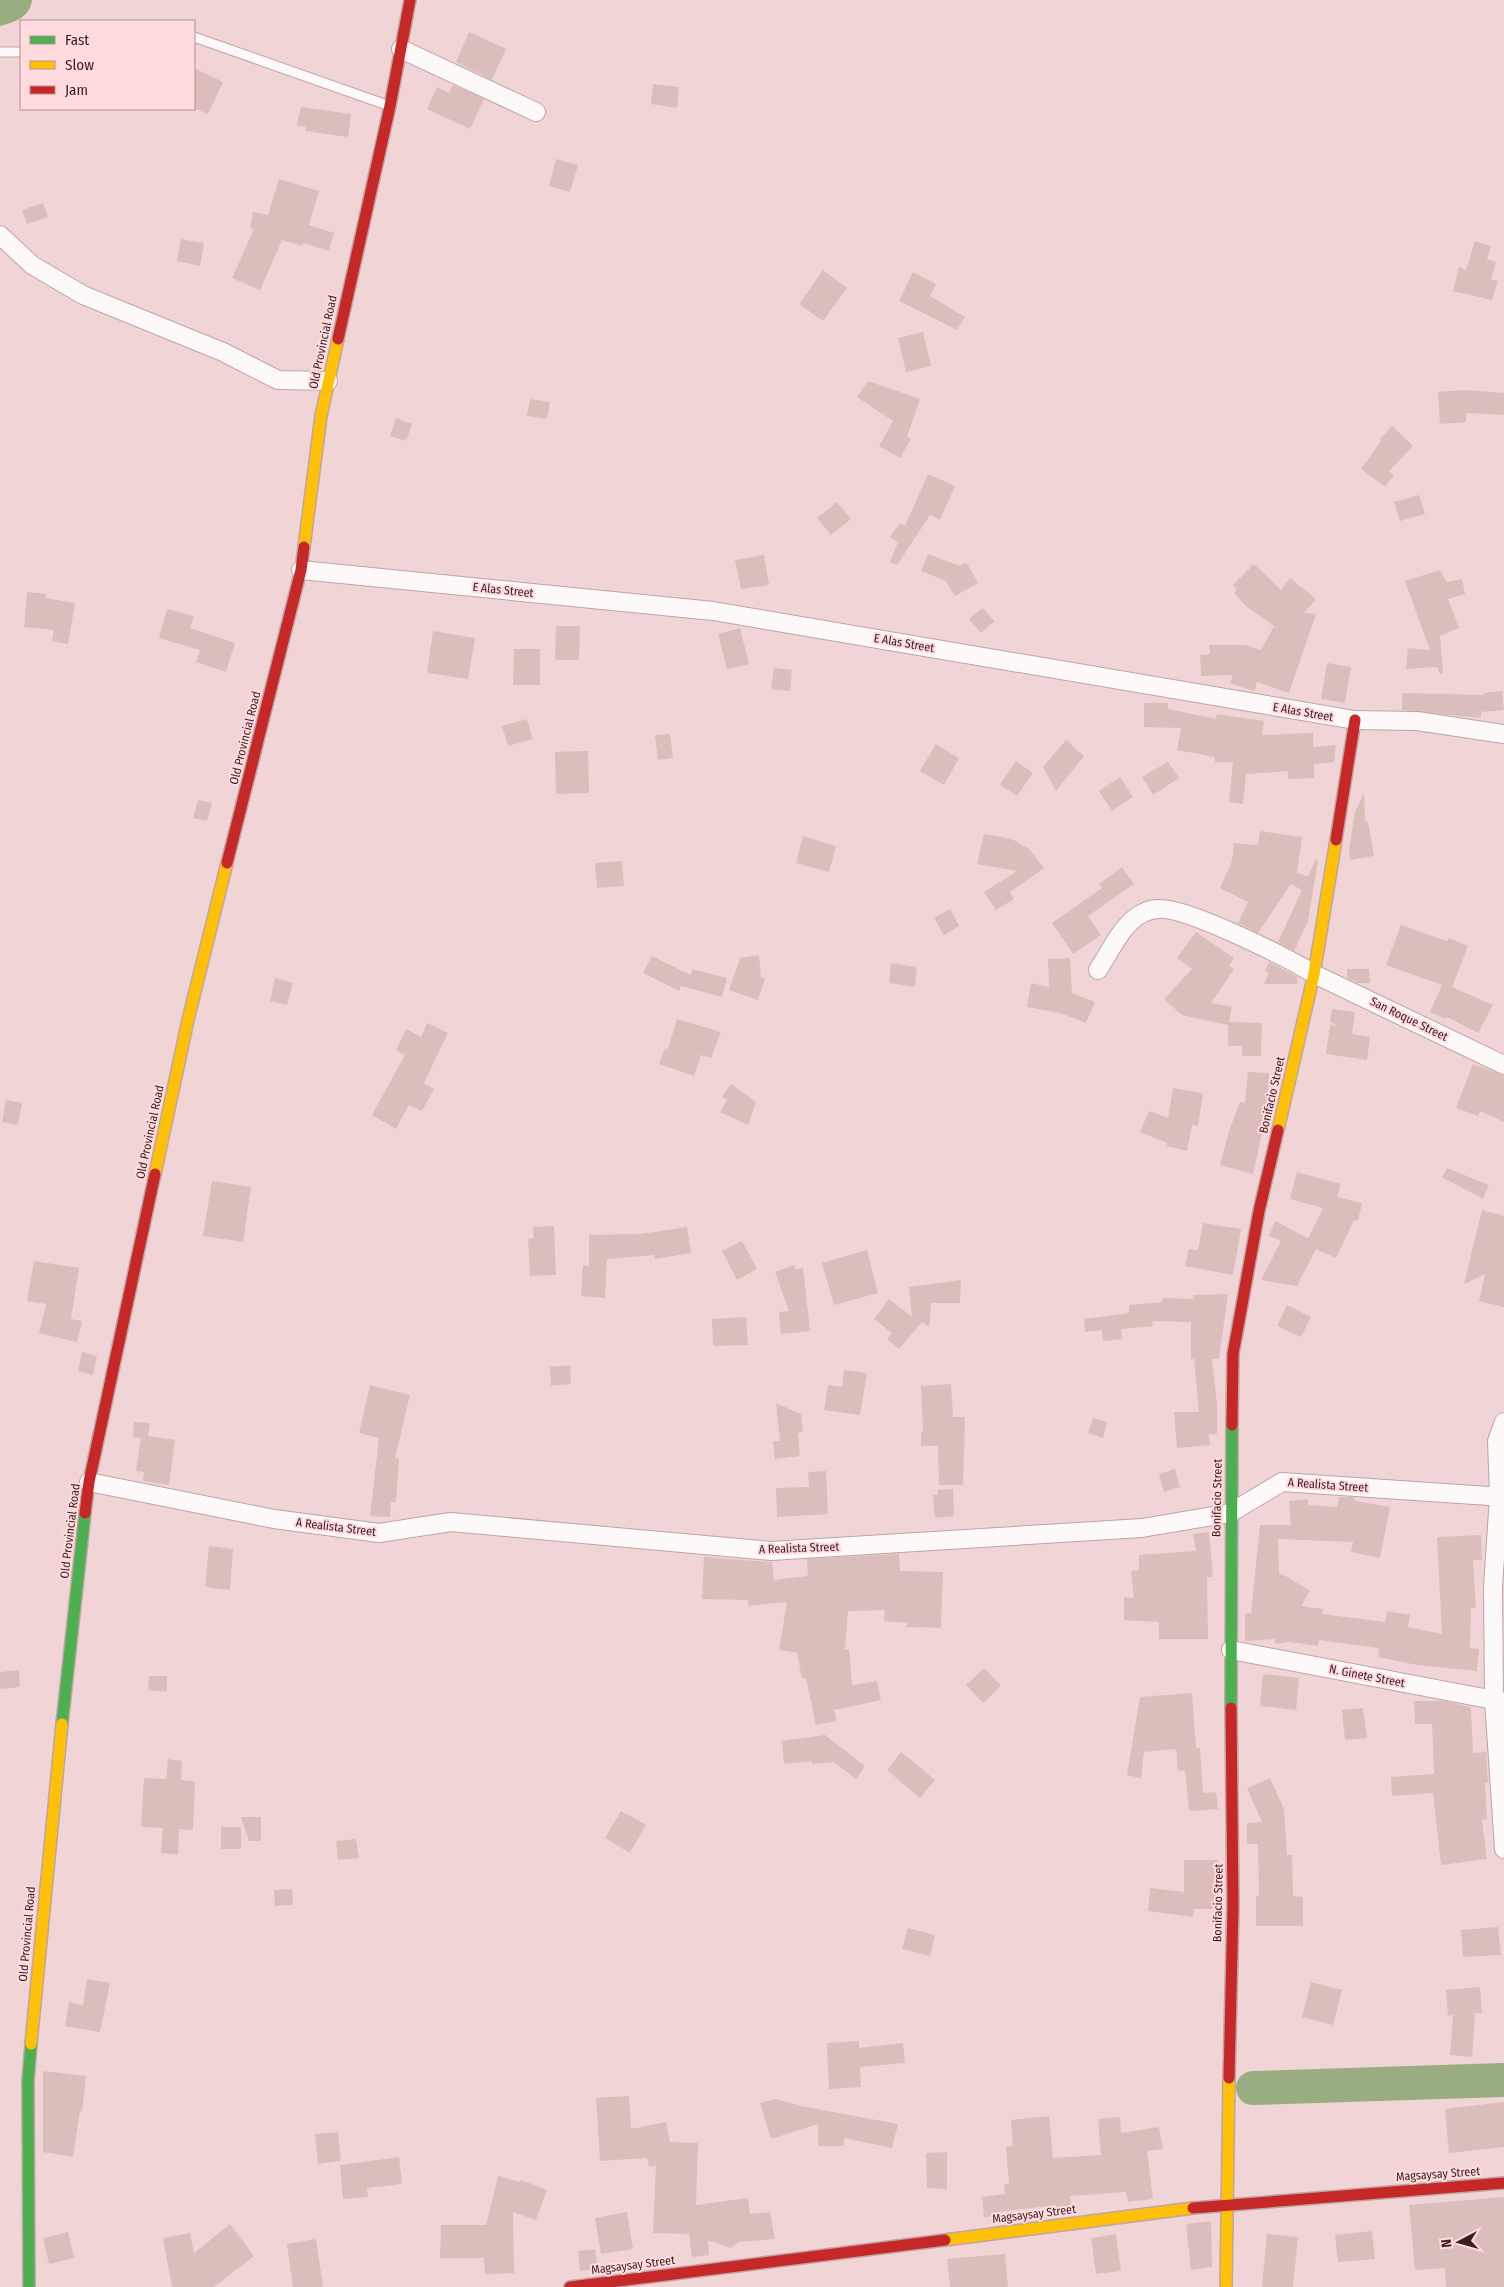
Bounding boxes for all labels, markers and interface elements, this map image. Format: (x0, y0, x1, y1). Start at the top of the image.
legend (20, 20, 195, 110)
text: Fast (65, 31, 89, 49)
text: Slow (65, 56, 94, 74)
text: Jam (65, 81, 88, 99)
street label: Old Provincial Road (306, 294, 340, 390)
street label: E Alas Street (472, 580, 534, 600)
street label: E Alas Street (873, 631, 935, 655)
street label: Old Provincial Road (227, 690, 263, 786)
street label: E Alas Street (1272, 700, 1334, 724)
street label: San Roque Street (1368, 994, 1450, 1044)
street label: Bonifacio Street (1256, 1055, 1288, 1135)
street label: Old Provincial Road (133, 1084, 167, 1180)
street label: Bonifacio Street (1209, 1459, 1225, 1537)
street label: A Realista Street (1287, 1475, 1369, 1495)
street label: Old Provincial Road (57, 1483, 83, 1579)
street label: A Realista Street (295, 1515, 377, 1539)
street label: A Realista Street (759, 1540, 840, 1556)
street label: N. Ginete Street (1328, 1662, 1406, 1690)
street label: Bonifacio Street (1210, 1864, 1226, 1942)
street label: Old Provincial Road (16, 1886, 38, 1982)
street label: Magsaysay Street (1395, 2164, 1481, 2184)
street label: Magsaysay Street (991, 2202, 1077, 2226)
north arrow (1434, 2217, 1484, 2267)
text: N (1438, 2238, 1455, 2248)
street label: Magsaysay Street (590, 2253, 676, 2277)

